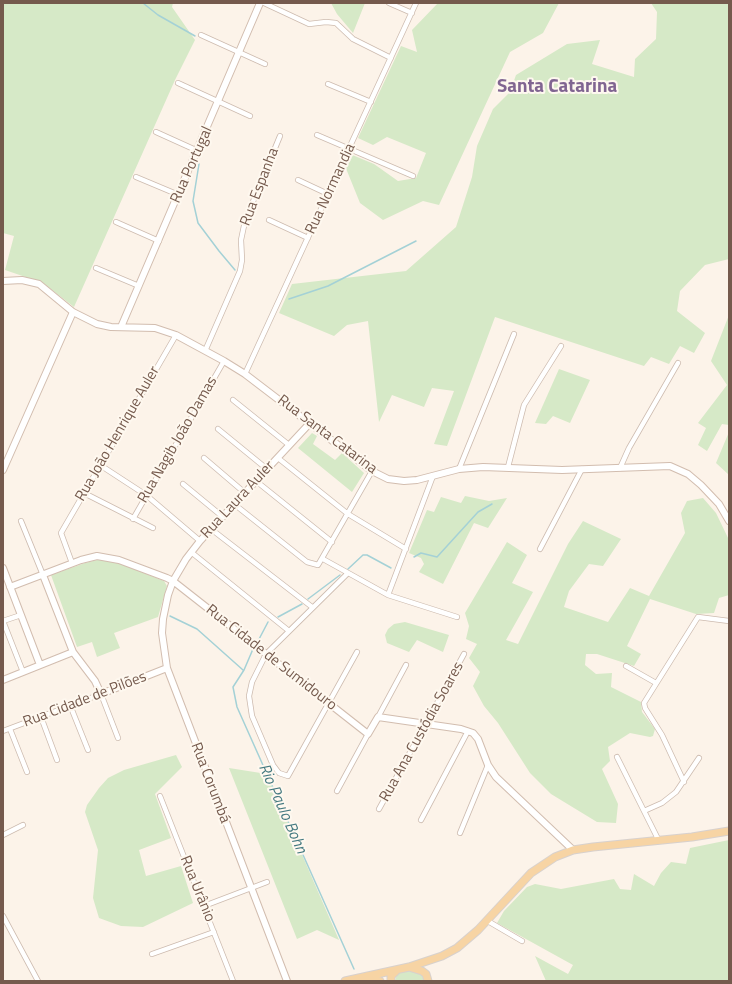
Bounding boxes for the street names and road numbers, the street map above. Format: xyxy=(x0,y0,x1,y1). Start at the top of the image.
street label: Rua Portugal xyxy=(167,124,217,206)
street label: Rua Normandia xyxy=(302,141,360,237)
street label: Rua Espanha xyxy=(237,145,283,229)
street label: Rua João Henrique Auler xyxy=(72,363,164,505)
street label: Rua Nagib João Damas xyxy=(134,374,222,506)
street label: Rua Santa Catarina xyxy=(274,392,380,478)
street label: Rua Laura Auler xyxy=(197,457,279,543)
street label: Rua Cidade de Sumidouro xyxy=(202,601,340,715)
street label: Rua Ana Custódia Soares xyxy=(376,659,468,805)
street label: Rua Cidade de Pilões xyxy=(21,668,149,732)
street label: Rua Corumbá xyxy=(186,740,234,826)
street label: Rua Urânio xyxy=(176,853,218,925)

